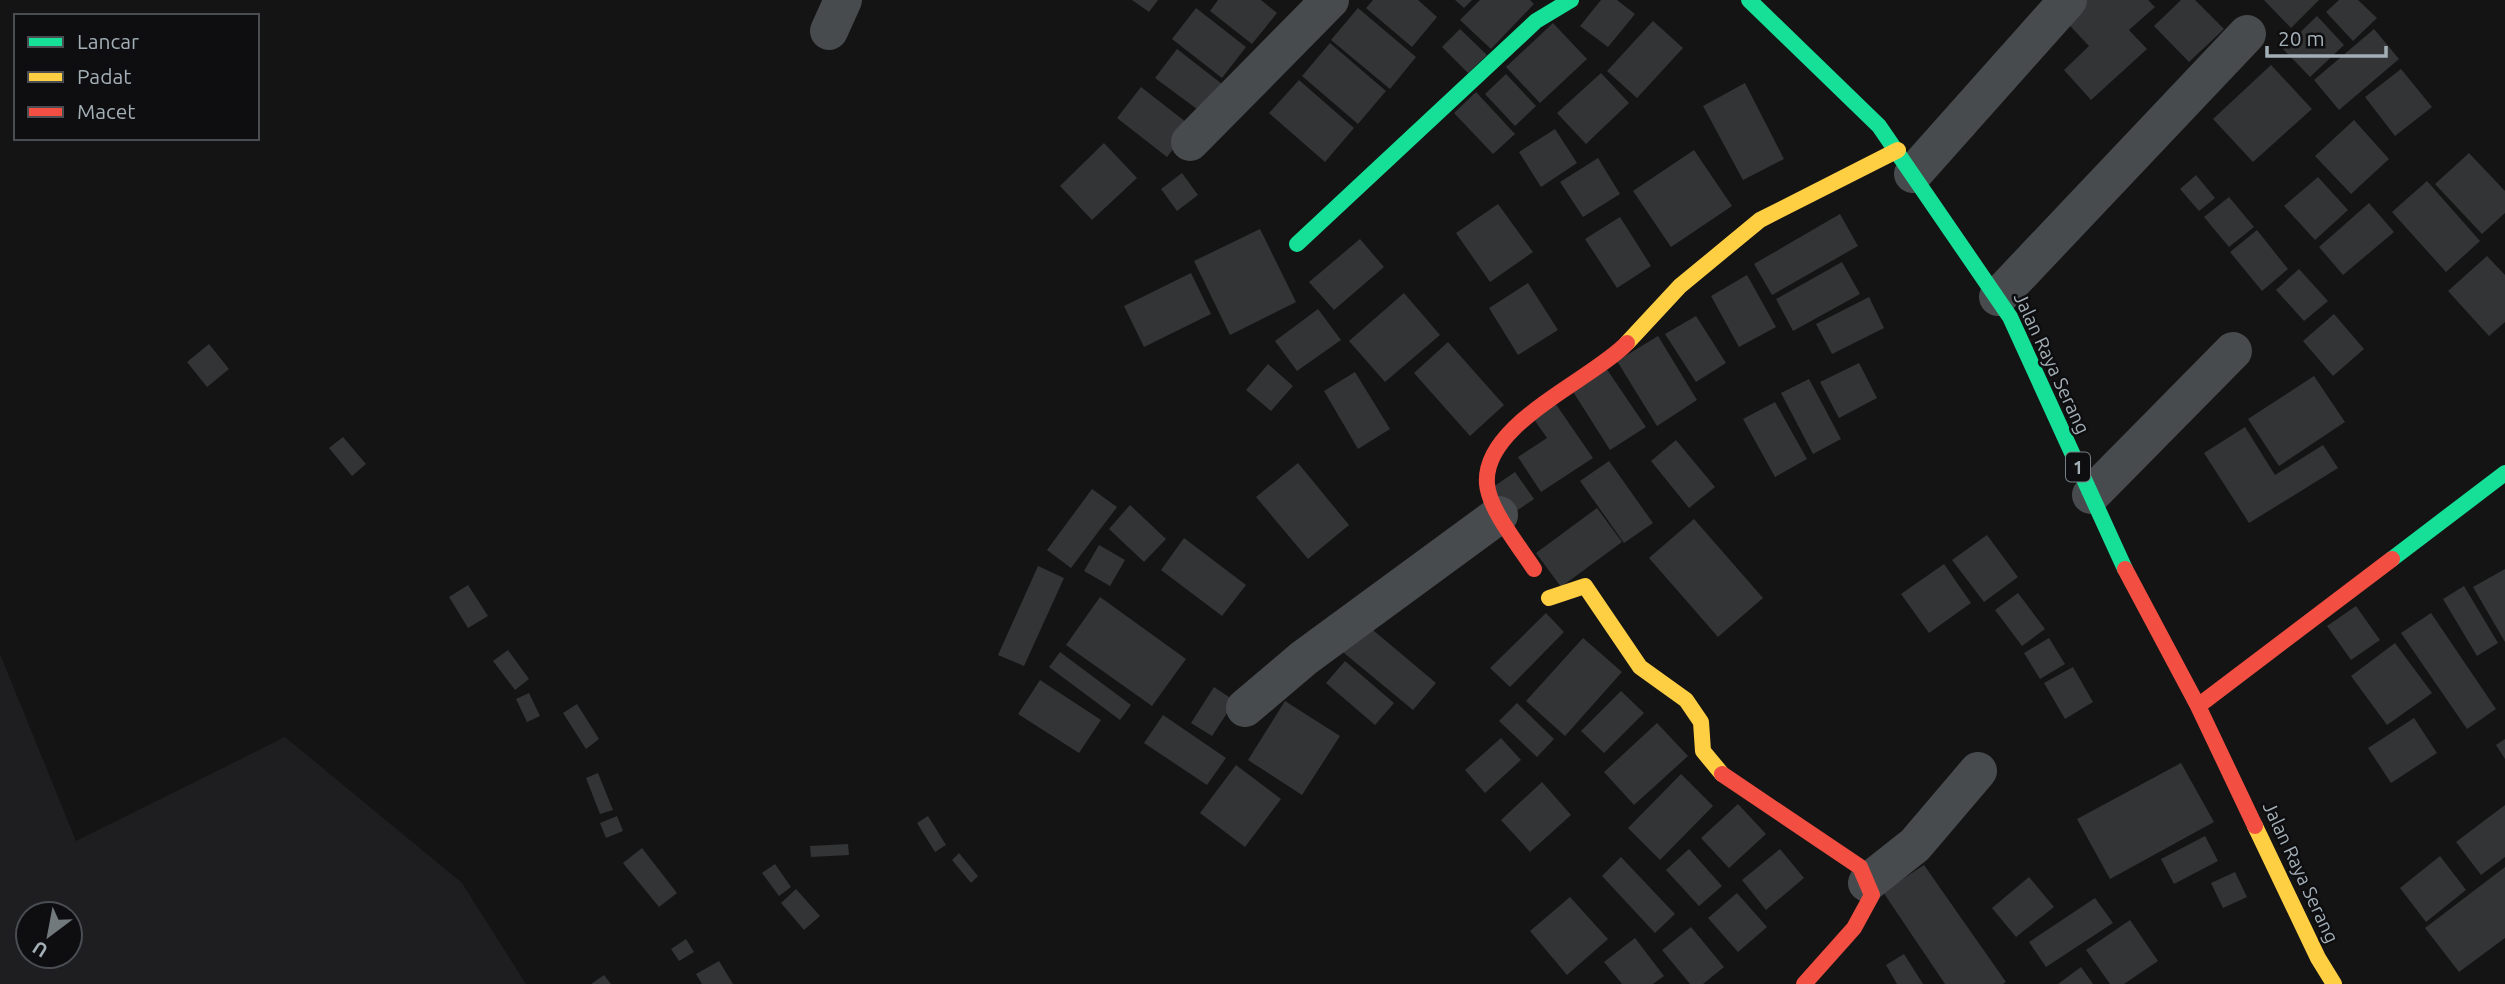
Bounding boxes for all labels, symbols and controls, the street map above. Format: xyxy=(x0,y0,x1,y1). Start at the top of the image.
legend xyxy=(14,14,259,140)
scale bar xyxy=(2267,14,2386,58)
text: 20 m xyxy=(2278,26,2325,50)
text: Lancar xyxy=(77,29,139,53)
text: Padat xyxy=(77,64,132,88)
text: Macet xyxy=(77,99,136,123)
street label: Jalan Raya Serang xyxy=(2010,289,2094,437)
road number: 1 xyxy=(2066,452,2090,481)
street label: Jalan Raya Serang xyxy=(2259,798,2343,946)
north arrow xyxy=(14,900,84,970)
text: U xyxy=(29,937,51,962)

